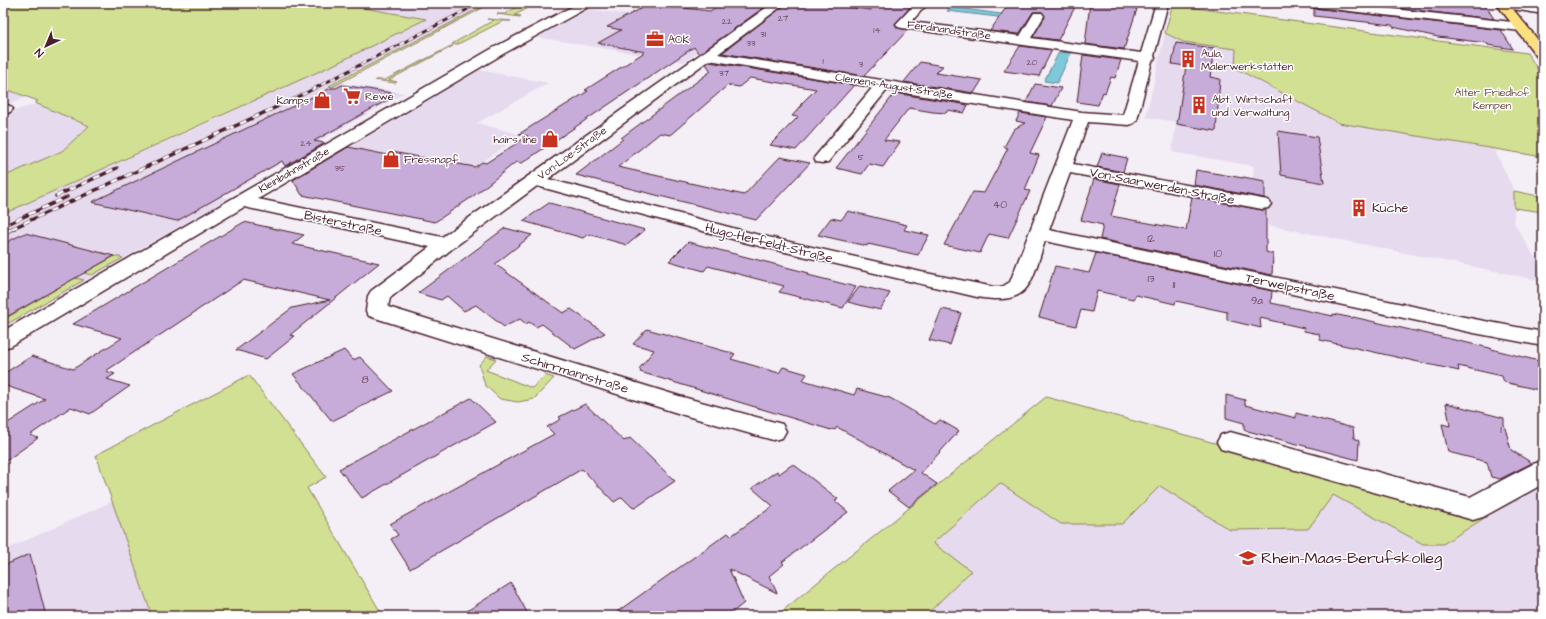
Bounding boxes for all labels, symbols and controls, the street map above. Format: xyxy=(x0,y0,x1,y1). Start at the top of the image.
house number: 27 xyxy=(778,12,789,25)
house number: 22 xyxy=(722,15,733,28)
street label: Ferdinandstraße xyxy=(906,17,992,43)
house number: 14 xyxy=(873,24,881,37)
north arrow xyxy=(26,26,66,66)
house number: 31 xyxy=(760,28,766,41)
office icon: AOK xyxy=(645,29,665,49)
place label: AOK xyxy=(668,32,689,47)
house number: 33 xyxy=(746,37,756,50)
text: N xyxy=(32,45,47,61)
place label: Aula, Malerwerkstätten xyxy=(1201,46,1294,74)
building icon: Aula, Malerwerkstätten xyxy=(1178,49,1198,69)
house number: 1 xyxy=(822,55,824,68)
house number: 20 xyxy=(1027,56,1038,69)
house number: 3 xyxy=(859,58,864,71)
house number: 37 xyxy=(719,67,730,80)
street label: Clemens-August-Straße xyxy=(834,69,954,104)
park label: Alter Friedhof Kempen xyxy=(1455,85,1530,113)
supermarket icon: Rewe xyxy=(342,86,362,106)
place label: Rewe xyxy=(365,89,394,104)
shop icon: Kamps xyxy=(312,90,332,110)
place label: Abt. Wirtschaft und Verwaltung xyxy=(1212,92,1293,121)
place label: Kamps xyxy=(277,93,309,108)
building icon: Abt. Wirtschaft und Verwaltung xyxy=(1189,95,1209,115)
street label: Von-Loe-Straße xyxy=(534,123,610,183)
shop icon: hairs line xyxy=(540,129,560,149)
place label: hairs line xyxy=(493,132,537,147)
house number: 24 xyxy=(300,137,312,150)
street label: Kleinbahnstraße xyxy=(256,144,332,196)
shop icon: Fressnapf xyxy=(381,149,401,169)
house number: 5 xyxy=(858,151,865,164)
place label: Fressnapf xyxy=(404,152,459,167)
house number: 35 xyxy=(335,162,346,175)
street label: Von-Saarwerden-Straße xyxy=(1088,163,1236,209)
house number: 40 xyxy=(993,197,1007,212)
building icon: Küche xyxy=(1349,198,1369,218)
place label: Küche xyxy=(1372,199,1408,217)
street label: Bisterstraße xyxy=(302,206,384,240)
street label: Hugo-Herfeldt-Straße xyxy=(703,218,835,269)
house number: 12 xyxy=(1147,231,1156,246)
house number: 10 xyxy=(1214,246,1222,261)
street label: Terwelpstraße xyxy=(1244,269,1336,305)
house number: 13 xyxy=(1147,271,1155,286)
house number: 11 xyxy=(1173,277,1176,292)
house number: 9a xyxy=(1251,293,1263,308)
street label: Schirrmannstraße xyxy=(519,348,631,398)
house number: 8 xyxy=(361,372,369,387)
house number: 1 xyxy=(1500,422,1502,437)
place label: Rhein-Maas-Berufskolleg xyxy=(1261,547,1442,570)
school or university icon: Rhein-Maas-Berufskolleg xyxy=(1238,548,1258,568)

